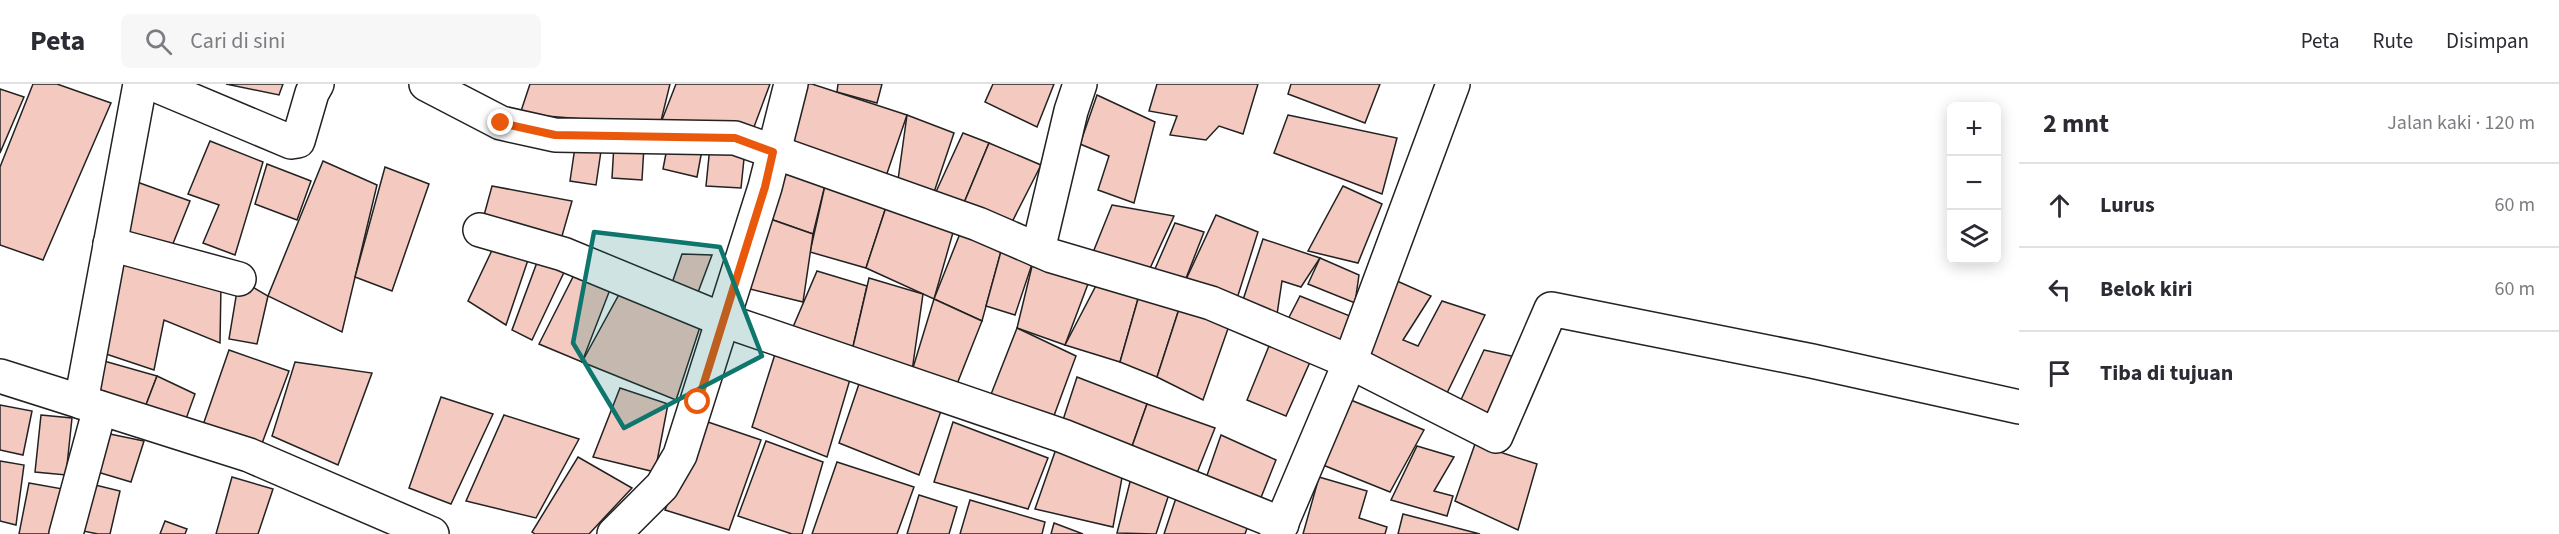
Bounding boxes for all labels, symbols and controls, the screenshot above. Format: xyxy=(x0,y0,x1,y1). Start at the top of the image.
search box xyxy=(121,14,541,68)
text: Peta xyxy=(30,21,85,61)
icon: search xyxy=(142,25,175,58)
text: Cari di sini xyxy=(190,25,285,57)
text: Peta xyxy=(2301,26,2339,56)
text: Rute xyxy=(2372,26,2413,56)
text: Disimpan xyxy=(2446,26,2529,56)
map controls xyxy=(1947,102,2001,264)
button: + xyxy=(1947,102,2001,156)
text: 2 mnt xyxy=(2043,105,2109,142)
route end xyxy=(487,109,513,135)
text: Jalan kaki · 120 m xyxy=(2387,109,2535,137)
button: − xyxy=(1947,156,2001,210)
icon: ahead xyxy=(2043,189,2076,222)
text: Lurus xyxy=(2100,189,2155,221)
text: 60 m xyxy=(2495,191,2535,219)
button: layers xyxy=(1947,210,2001,264)
icon: left xyxy=(2043,273,2076,306)
text: Belok kiri xyxy=(2100,273,2193,305)
text: 60 m xyxy=(2495,275,2535,303)
icon: arrive xyxy=(2043,357,2076,390)
text: Tiba di tujuan xyxy=(2100,357,2233,389)
route start xyxy=(684,388,710,414)

